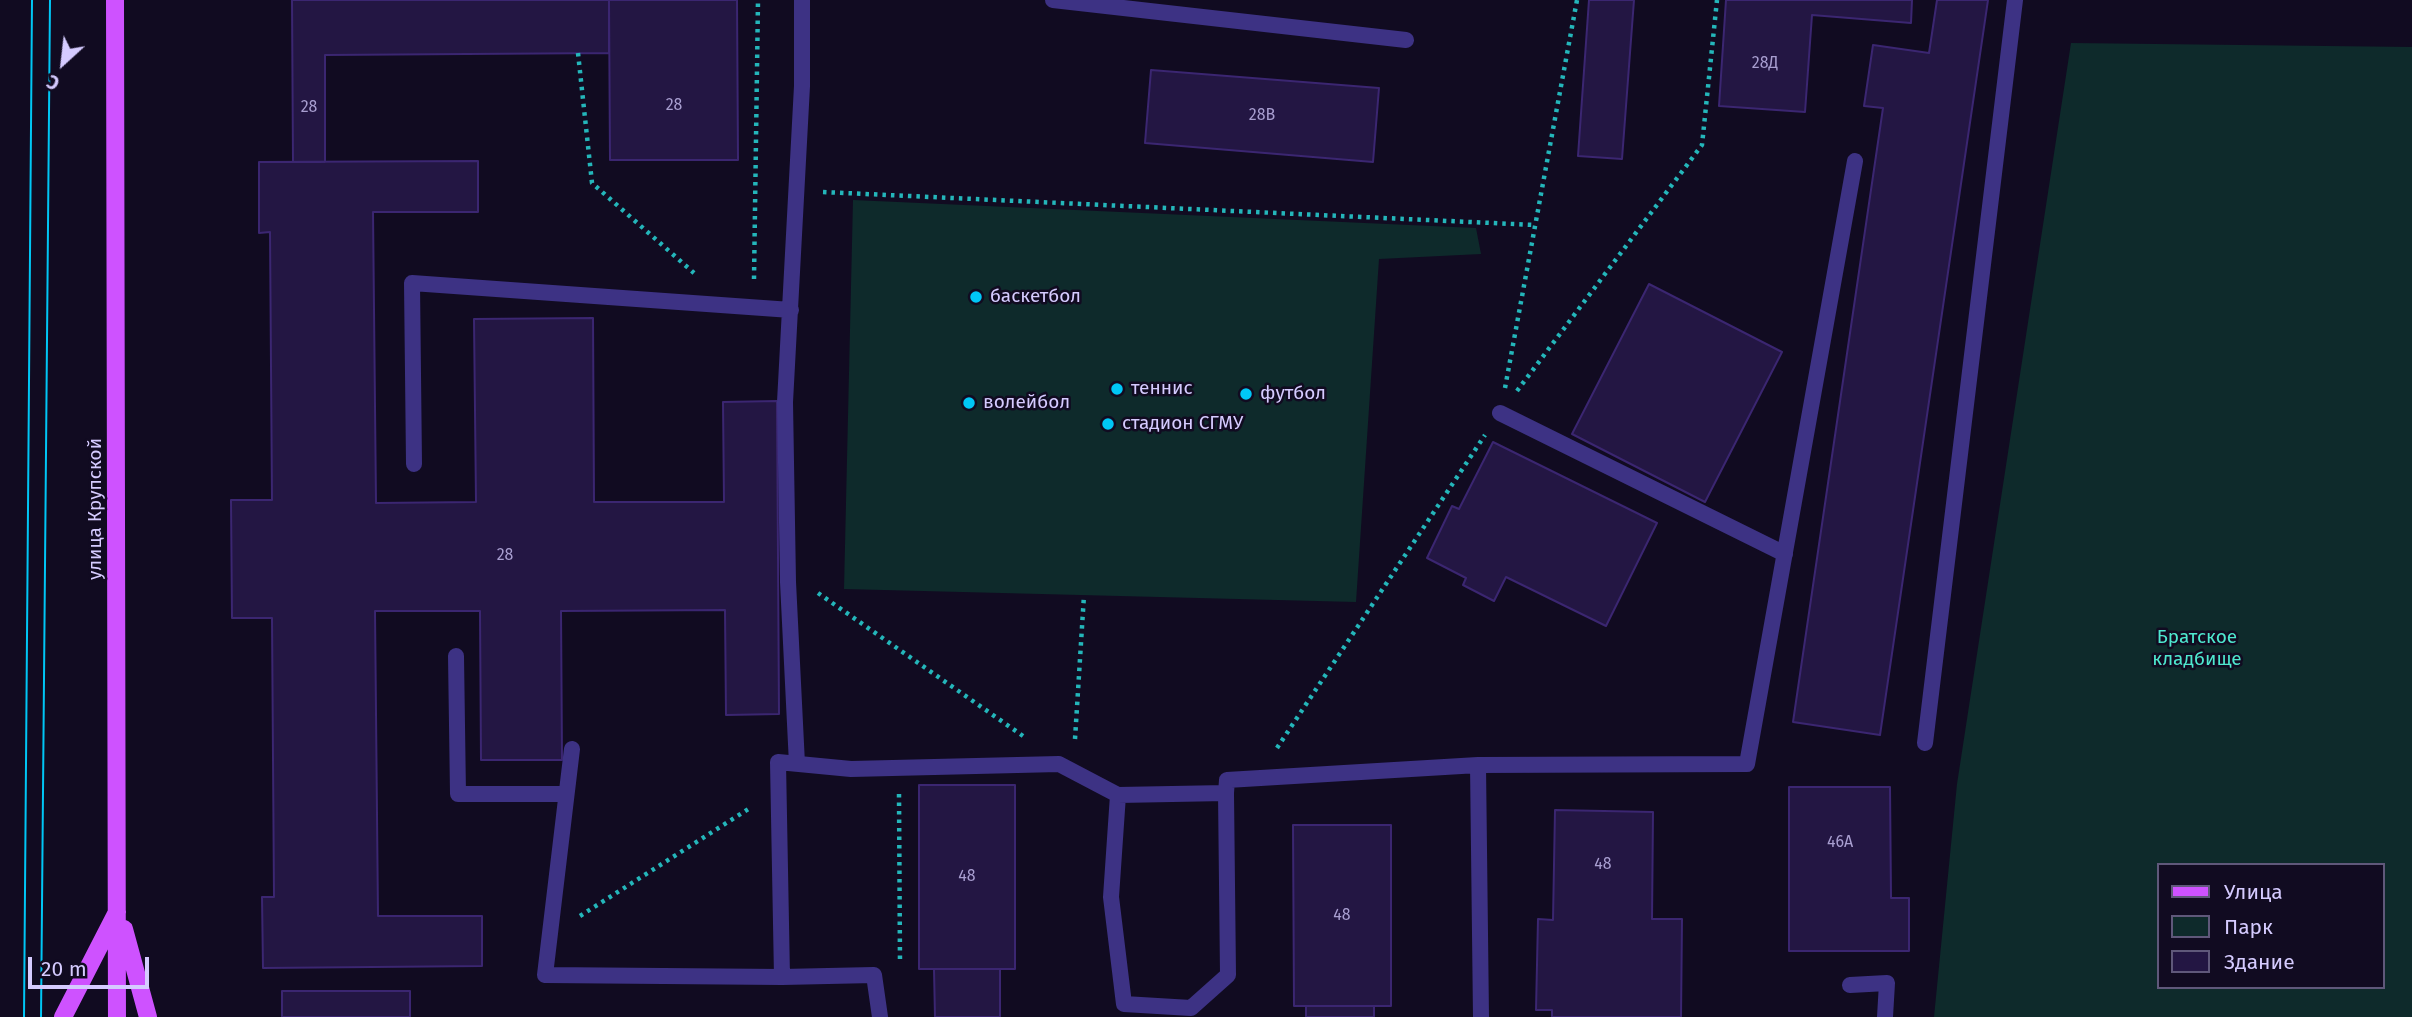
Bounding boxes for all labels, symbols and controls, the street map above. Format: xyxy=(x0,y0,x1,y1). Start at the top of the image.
north arrow xyxy=(28,28,98,98)
house number: 28Д xyxy=(1752,54,1778,74)
text: С xyxy=(43,69,63,95)
house number: 28 xyxy=(666,96,682,116)
house number: 28 xyxy=(301,98,317,118)
house number: 28В xyxy=(1249,106,1275,126)
place label: баскетбол xyxy=(990,286,1081,308)
marker: баскетбол xyxy=(968,289,984,305)
place label: теннис xyxy=(1131,378,1192,400)
marker: теннис xyxy=(1109,381,1125,397)
place label: футбол xyxy=(1260,383,1326,405)
marker: футбол xyxy=(1238,386,1254,402)
place label: волейбол xyxy=(983,392,1070,414)
marker: волейбол xyxy=(961,395,977,411)
place label: стадион СГМУ xyxy=(1122,413,1243,435)
marker: стадион СГМУ xyxy=(1100,416,1116,432)
street label: улица Крупской xyxy=(85,438,107,580)
house number: 28 xyxy=(497,546,513,566)
park label: Братское кладбище xyxy=(2152,627,2242,671)
house number: 46А xyxy=(1827,833,1853,853)
house number: 48 xyxy=(1594,855,1612,875)
legend xyxy=(2156,863,2384,989)
house number: 48 xyxy=(958,867,976,887)
text: Улица xyxy=(2224,879,2283,905)
house number: 48 xyxy=(1333,906,1351,926)
text: Парк xyxy=(2224,914,2273,940)
scale bar xyxy=(32,944,152,988)
text: Здание xyxy=(2224,949,2295,975)
text: 20 m xyxy=(41,956,87,982)

